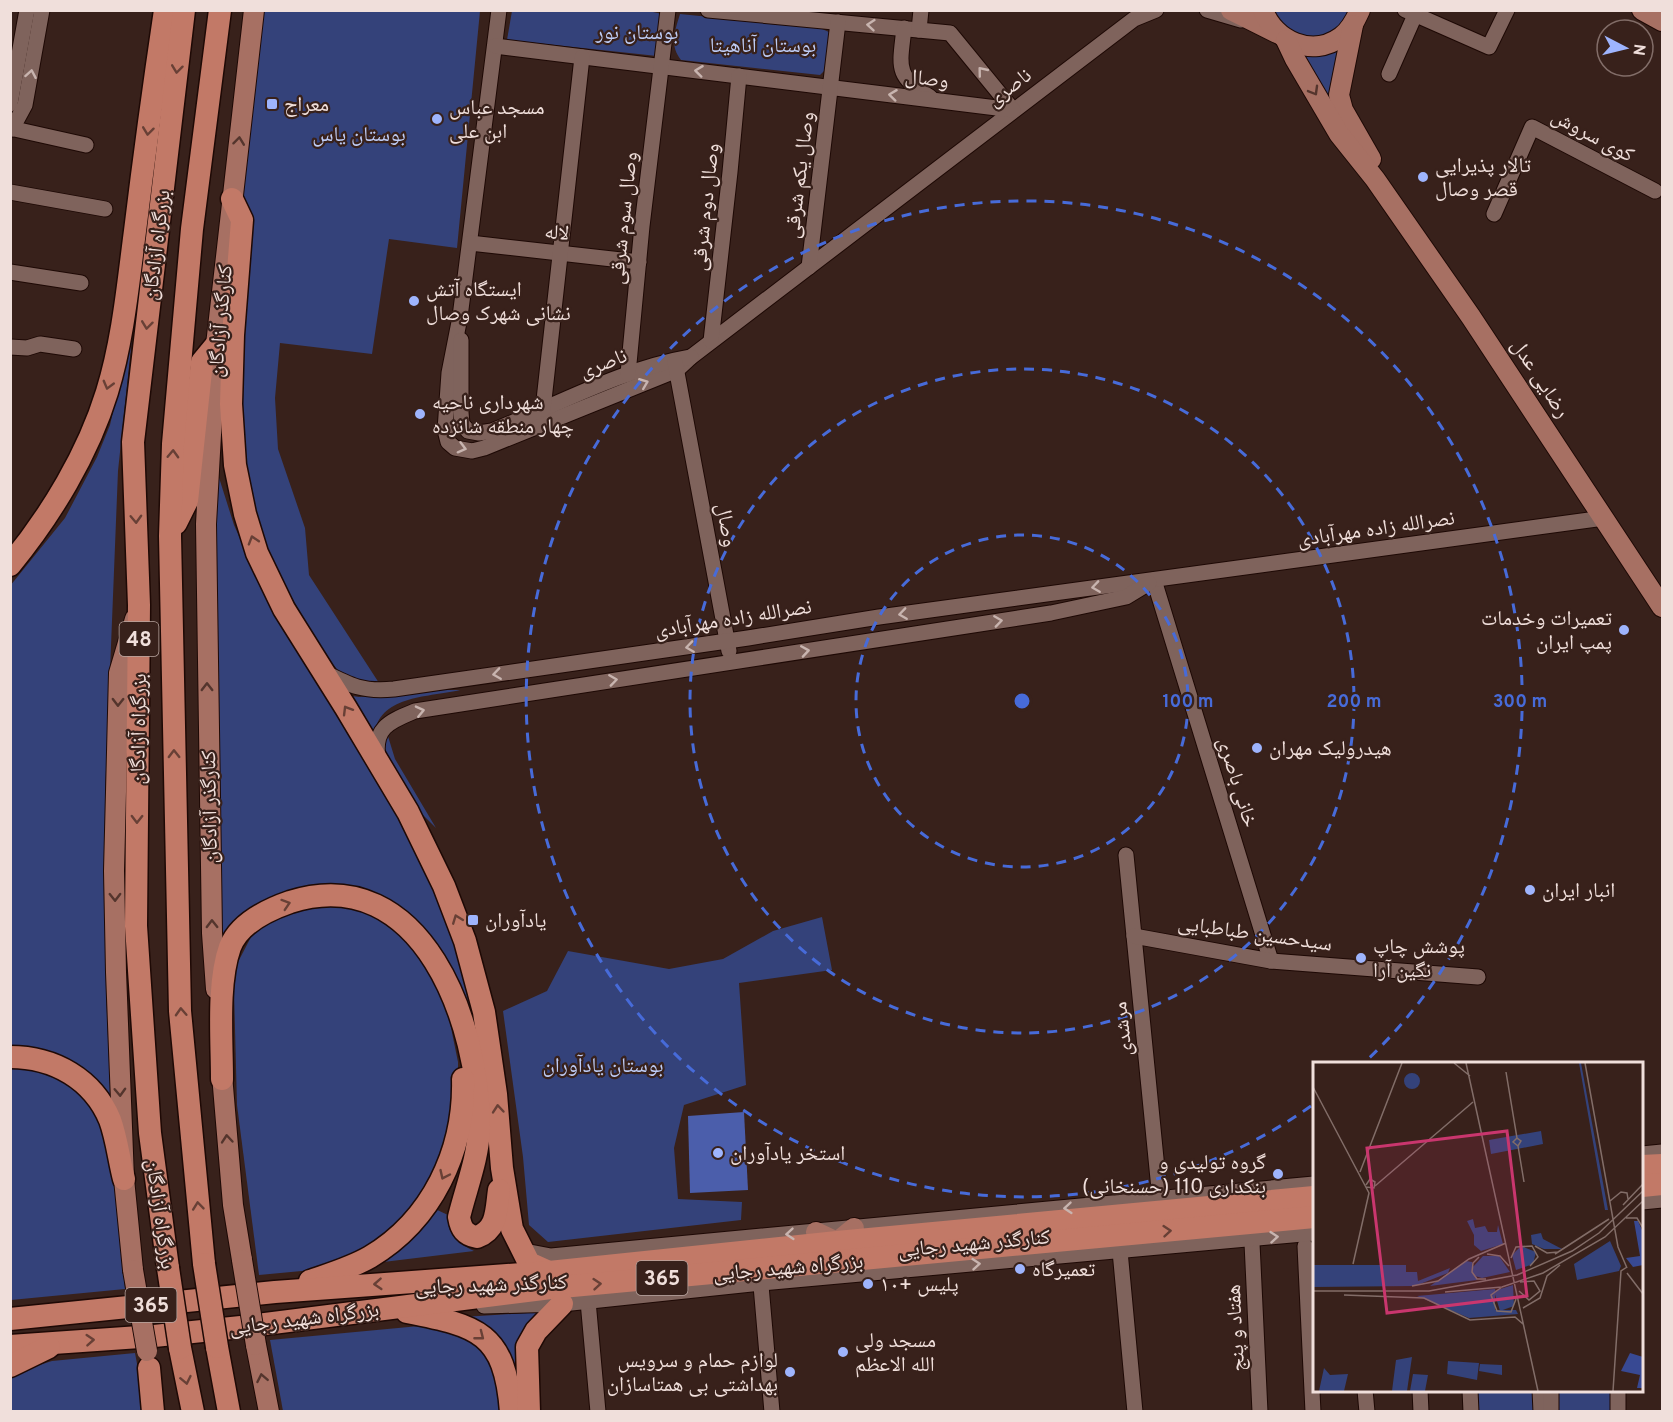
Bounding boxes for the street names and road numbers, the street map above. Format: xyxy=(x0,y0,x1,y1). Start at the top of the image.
street label: وصال xyxy=(903,63,950,96)
street label: ناصری xyxy=(982,63,1038,114)
street label: کوی سروش xyxy=(1546,103,1639,169)
street label: وصال یکم شرقی xyxy=(779,110,822,240)
street label: وصال دوم شرقی xyxy=(686,142,727,272)
street label: وصال سوم شرقی xyxy=(604,150,645,286)
street label: بزرگراه آزادگان xyxy=(137,188,178,302)
street label: لاله xyxy=(543,219,571,248)
street label: کنارگذر آزادگان xyxy=(203,263,240,379)
street label: رضایی عدل xyxy=(1504,334,1575,424)
street label: ناصری xyxy=(576,343,631,386)
street label: وصال xyxy=(708,501,743,549)
street label: نصرالله زاده مهرآبادی xyxy=(1296,505,1457,554)
street label: نصرالله زاده مهرآبادی xyxy=(653,594,814,645)
road number: 48 xyxy=(120,622,158,656)
street label: بزرگراه آزادگان xyxy=(125,673,154,785)
street label: خانی باصری xyxy=(1210,734,1263,831)
street label: کنارگذر آزادگان xyxy=(196,750,225,864)
street label: سیدحسین طباطبایی xyxy=(1176,910,1334,959)
street label: مرشدی xyxy=(1107,1000,1140,1058)
street label: بزرگراه آزادگان xyxy=(138,1157,181,1271)
street label: کنارگذر شهید رجایی xyxy=(897,1224,1052,1265)
street label: بزرگراه شهید رجایی xyxy=(712,1248,864,1289)
road number: 365 xyxy=(636,1261,688,1295)
street label: کنارگذر شهید رجایی xyxy=(414,1269,568,1302)
street label: هفتاد و پنج xyxy=(1221,1284,1252,1372)
road number: 365 xyxy=(126,1288,176,1322)
street label: بزرگراه شهید رجایی xyxy=(228,1297,381,1342)

